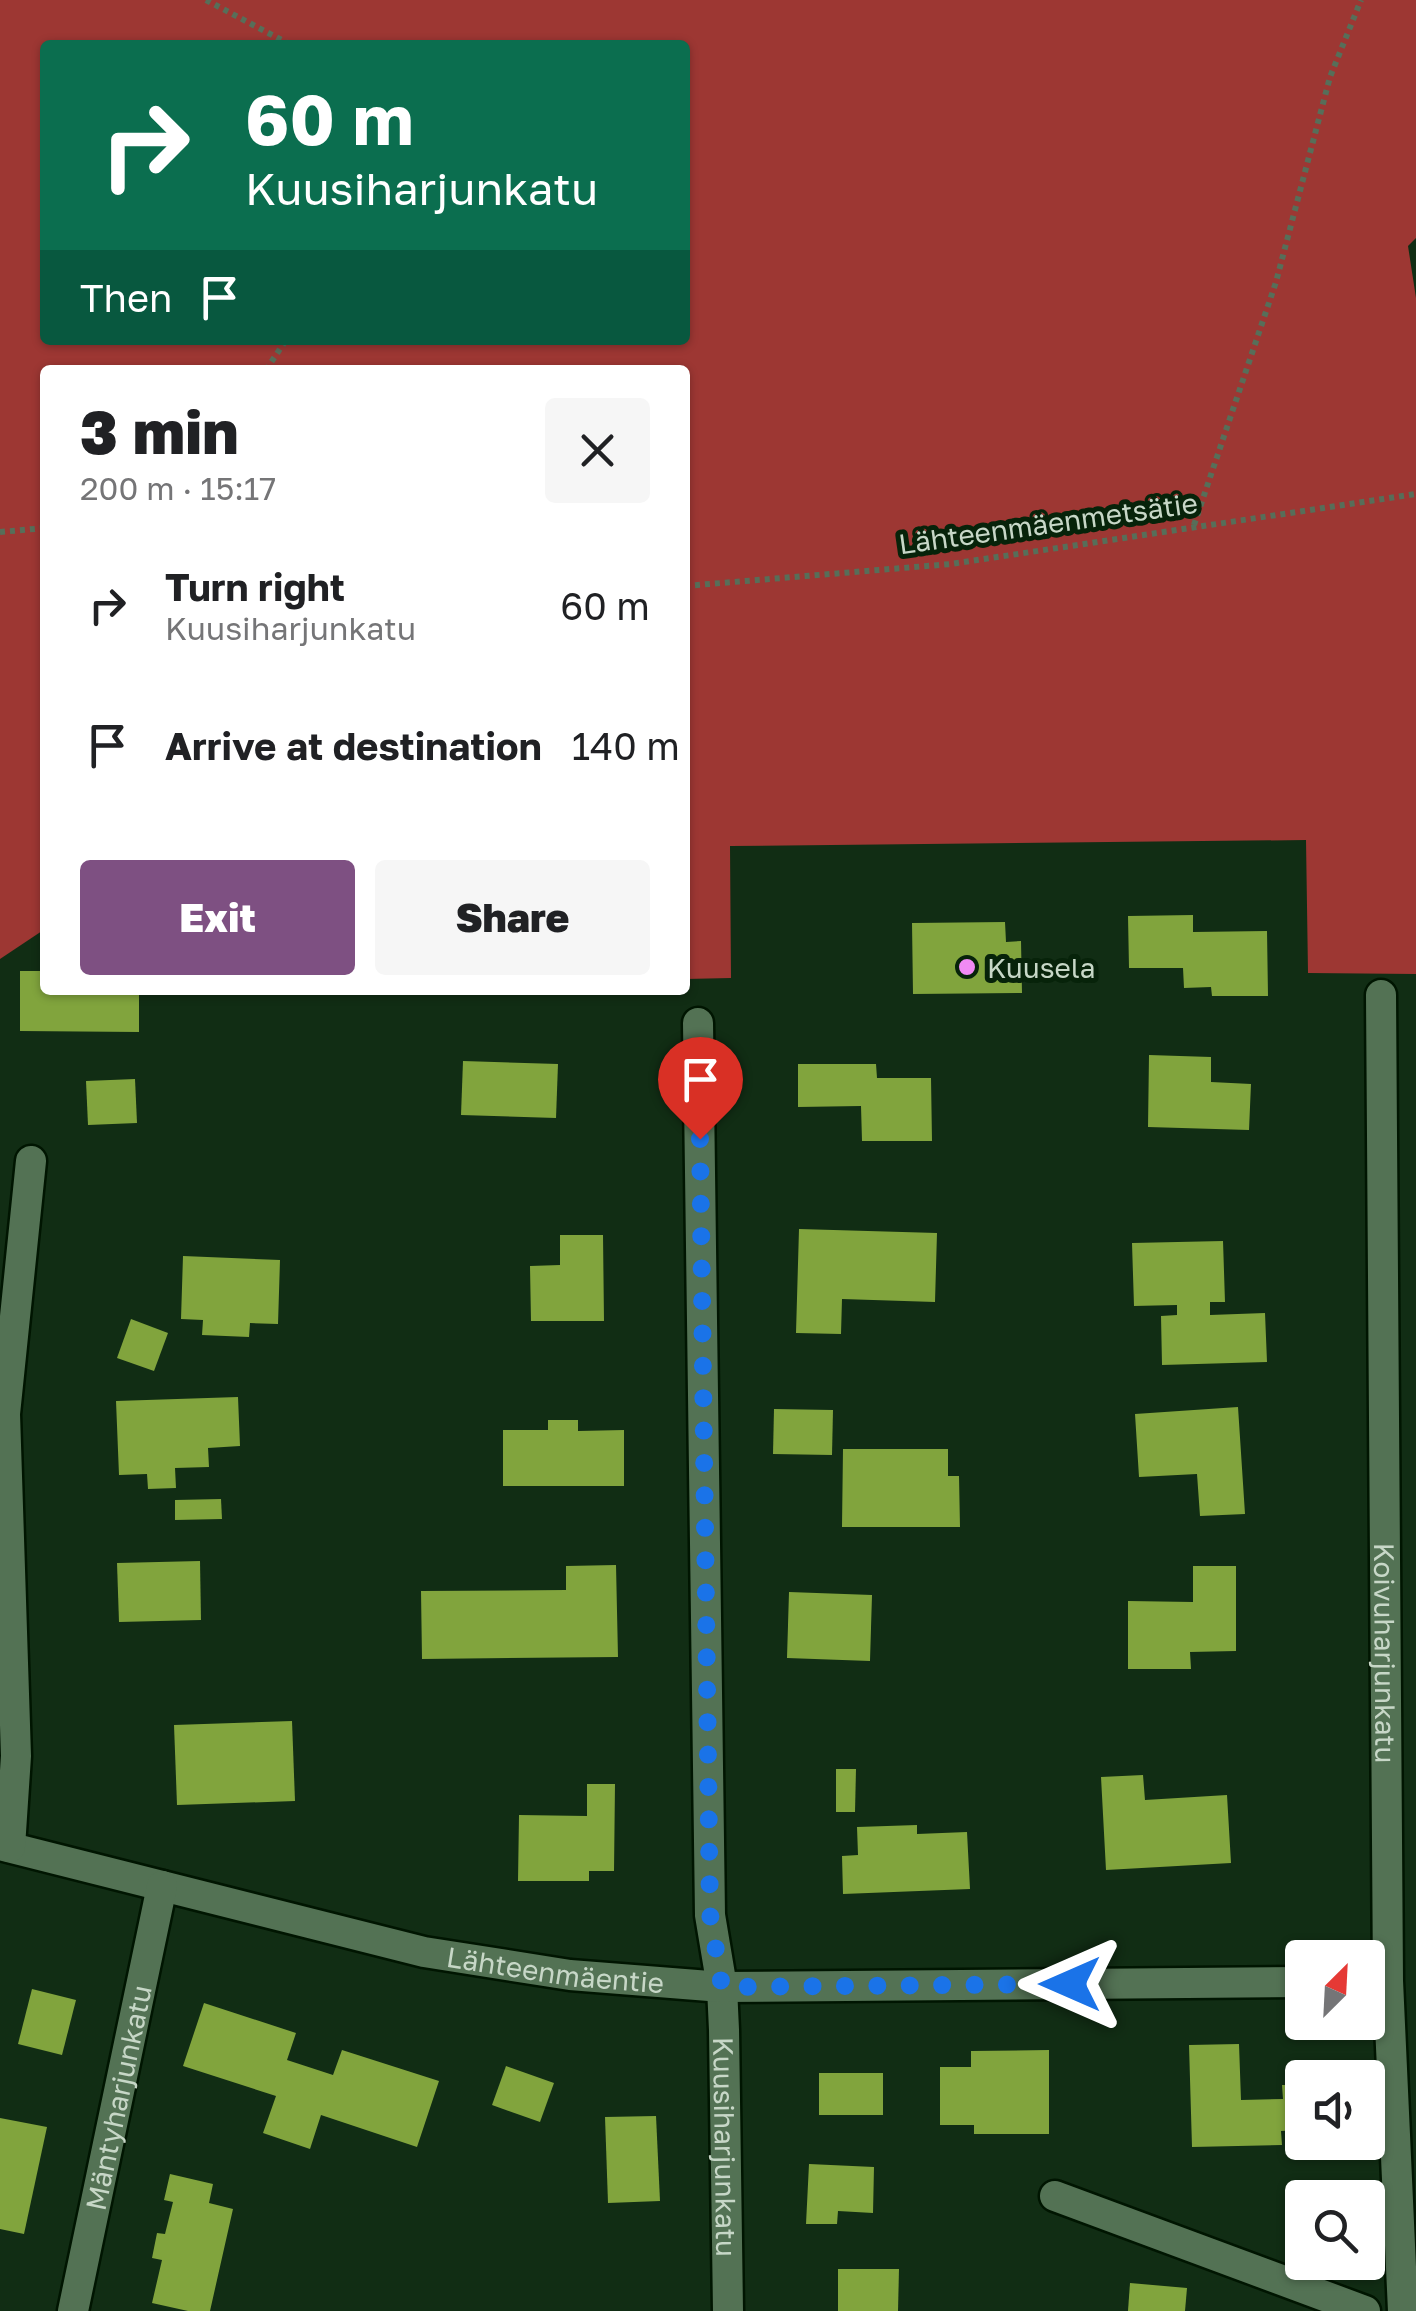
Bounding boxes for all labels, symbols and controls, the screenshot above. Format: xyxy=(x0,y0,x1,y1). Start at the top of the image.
text: 60 m xyxy=(245,76,414,160)
icon: right xyxy=(80,80,210,210)
text: Kuusiharjunkatu xyxy=(245,161,598,215)
icon: arrive xyxy=(192,270,247,325)
text: Then xyxy=(80,275,172,320)
text: 3 min xyxy=(80,395,239,467)
button: close xyxy=(545,398,650,503)
text: 200 m · 15:17 xyxy=(80,469,276,507)
street label: Lähteenmäenmetsätie xyxy=(896,486,1200,560)
text: Turn right xyxy=(165,564,345,609)
icon: right xyxy=(80,578,135,633)
text: 60 m xyxy=(560,583,650,628)
text: Kuusiharjunkatu xyxy=(165,609,416,647)
icon: arrive xyxy=(80,718,135,773)
text: Arrive at destination xyxy=(165,723,542,768)
text: 140 m xyxy=(572,723,680,768)
button: Exit xyxy=(80,860,355,975)
button: Share xyxy=(375,860,650,975)
place label: Kuusela xyxy=(987,951,1096,984)
marker: Kuusela xyxy=(956,956,978,978)
pin xyxy=(658,1037,743,1140)
icon: arrive xyxy=(673,1052,728,1107)
street label: Koivuharjunkatu xyxy=(1368,1543,1403,1763)
position arrow xyxy=(1018,1932,1122,2036)
street label: Lähteenmäentie xyxy=(444,1939,665,1999)
north arrow xyxy=(1285,1940,1385,2040)
map controls xyxy=(1285,1940,1385,2280)
street label: Mäntyharjunkatu xyxy=(78,1982,157,2213)
street label: Kuusiharjunkatu xyxy=(708,2037,744,2257)
button: sound xyxy=(1285,2060,1385,2160)
button: search xyxy=(1285,2180,1385,2280)

